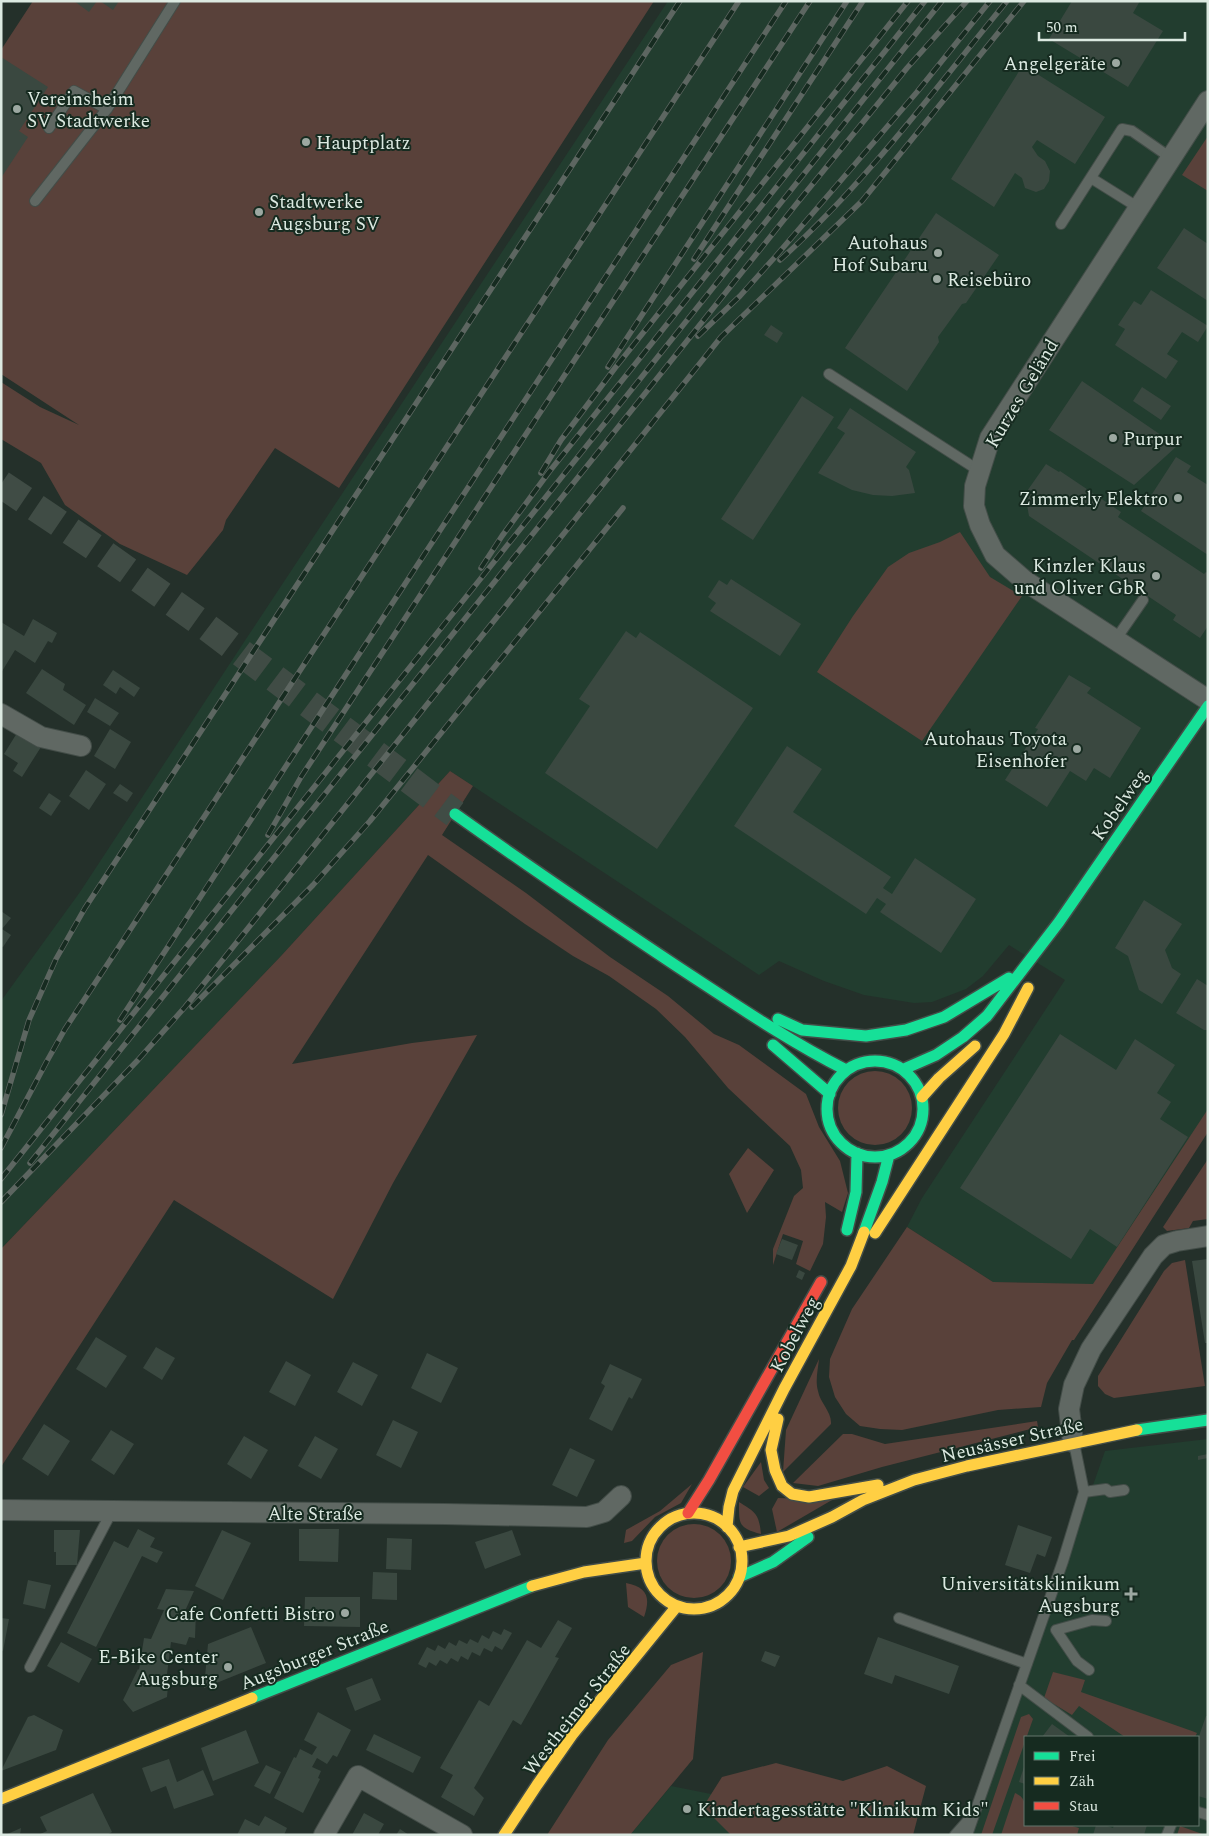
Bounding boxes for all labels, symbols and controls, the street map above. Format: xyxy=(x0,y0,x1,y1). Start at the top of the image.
scale bar xyxy=(1039,10,1185,42)
text: 50 m xyxy=(1046,16,1078,39)
place label: Angelgeräte xyxy=(1003,50,1106,79)
marker: Angelgeräte xyxy=(1110,57,1122,69)
place label: Vereinsheim SV Stadtwerke xyxy=(27,85,150,136)
marker: Vereinsheim SV Stadtwerke xyxy=(11,103,23,115)
place label: Hauptplatz xyxy=(316,129,411,158)
marker: Hauptplatz xyxy=(300,136,312,148)
place label: Stadtwerke Augsburg SV xyxy=(269,188,380,239)
marker: Stadtwerke Augsburg SV xyxy=(253,206,265,218)
place label: Autohaus Hof Subaru xyxy=(832,229,928,280)
marker: Autohaus Hof Subaru xyxy=(932,247,944,259)
place label: Reisebüro xyxy=(947,266,1031,295)
marker: Reisebüro xyxy=(931,273,943,285)
street label: Kurzes Geländ xyxy=(978,334,1066,454)
place label: Purpur xyxy=(1123,425,1183,454)
marker: Purpur xyxy=(1107,432,1119,444)
place label: Zimmerly Elektro xyxy=(1019,485,1168,514)
marker: Zimmerly Elektro xyxy=(1172,492,1184,504)
place label: Kinzler Klaus und Oliver GbR xyxy=(1014,552,1146,603)
marker: Kinzler Klaus und Oliver GbR xyxy=(1150,570,1162,582)
place label: Autohaus Toyota Eisenhofer xyxy=(924,725,1068,776)
marker: Autohaus Toyota Eisenhofer xyxy=(1071,743,1083,755)
street label: Kobelweg xyxy=(1085,763,1156,847)
street label: Kobelweg xyxy=(763,1291,828,1378)
street label: Neusässer Straße xyxy=(938,1410,1086,1471)
street label: Alte Straße xyxy=(267,1500,363,1529)
place label: Universitätsklinikum Augsburg xyxy=(941,1570,1120,1621)
marker: Universitätsklinikum Augsburg xyxy=(1124,1587,1138,1601)
place label: Cafe Confetti Bistro xyxy=(166,1600,335,1629)
marker: Cafe Confetti Bistro xyxy=(339,1607,351,1619)
street label: Augsburger Straße xyxy=(236,1612,393,1698)
street label: Westheimer Straße xyxy=(516,1638,638,1782)
place label: E-Bike Center Augsburg xyxy=(98,1643,218,1694)
marker: E-Bike Center Augsburg xyxy=(222,1661,234,1673)
legend xyxy=(1024,1736,1199,1826)
text: Frei xyxy=(1069,1745,1096,1768)
text: Zäh xyxy=(1069,1770,1095,1793)
text: Stau xyxy=(1069,1795,1098,1818)
place label: Kindertagesstätte "Klinikum Kids" xyxy=(697,1796,989,1825)
marker: Kindertagesstätte "Klinikum Kids" xyxy=(681,1803,693,1815)

